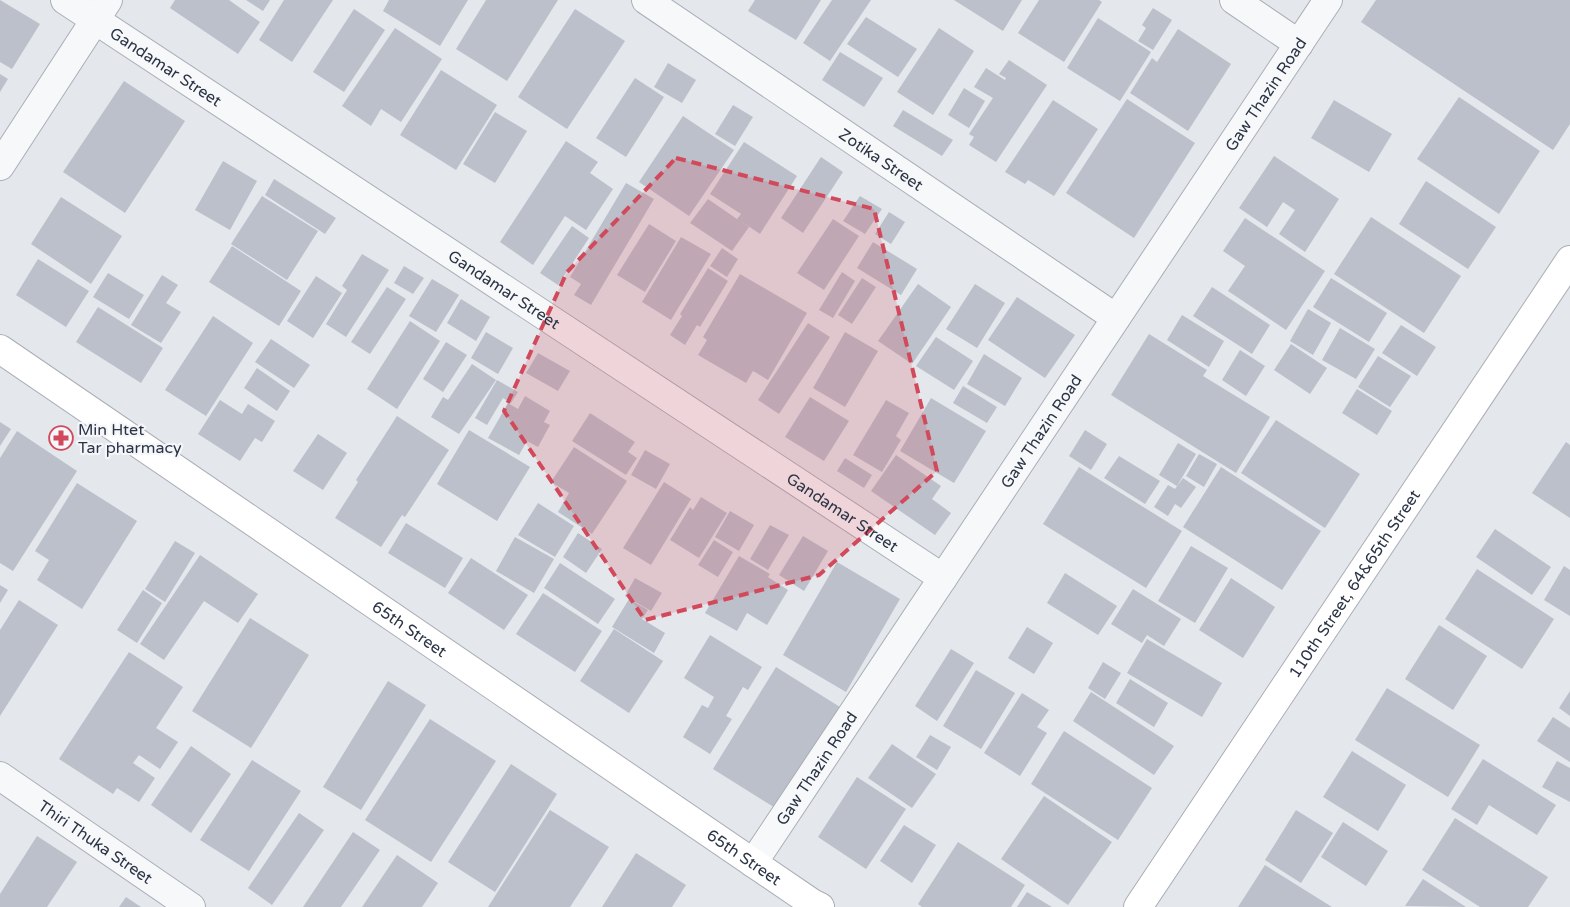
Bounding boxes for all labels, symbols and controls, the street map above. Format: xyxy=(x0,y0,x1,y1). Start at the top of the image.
street label: Gandamar Street xyxy=(106,23,225,111)
street label: Gaw Thazin Road xyxy=(1221,34,1311,155)
street label: Zotika Street xyxy=(835,124,927,196)
street label: Gandamar Street xyxy=(444,246,563,334)
street label: Gaw Thazin Road xyxy=(997,371,1087,492)
place label: Min Htet Tar pharmacy xyxy=(78,420,182,458)
pharmacy icon: Min Htet Tar pharmacy xyxy=(48,425,74,451)
street label: Gandamar Street xyxy=(782,469,902,557)
street label: 110th Street, 64&65th Street xyxy=(1285,486,1425,682)
street label: 65th Street xyxy=(368,597,450,662)
street label: Gaw Thazin Road xyxy=(772,708,862,829)
street label: Thiri Thuka Street xyxy=(34,796,156,889)
street label: 65th Street xyxy=(703,825,785,890)

